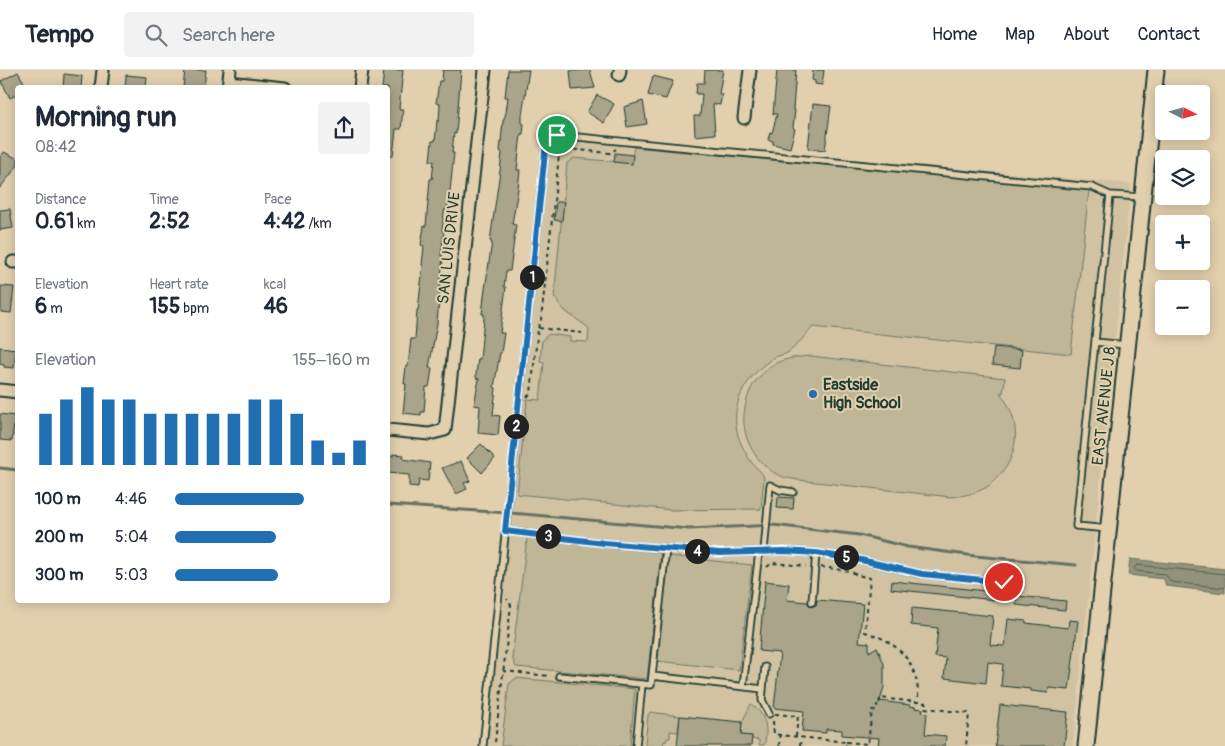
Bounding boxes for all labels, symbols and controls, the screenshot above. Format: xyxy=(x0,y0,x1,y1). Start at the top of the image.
search box xyxy=(124,12,474,57)
text: Tempo xyxy=(25,20,94,49)
icon: search xyxy=(142,21,170,49)
text: Search here xyxy=(182,23,275,47)
text: Home xyxy=(932,23,977,46)
text: Map xyxy=(1005,23,1035,46)
text: About xyxy=(1063,23,1109,46)
text: Contact xyxy=(1137,23,1200,46)
north arrow xyxy=(1155,85,1210,140)
map controls xyxy=(1155,85,1210,335)
text: Morning run xyxy=(35,100,177,135)
button: share xyxy=(318,102,370,154)
pin xyxy=(536,114,578,156)
icon: arrive xyxy=(543,121,571,149)
text: 08:42 xyxy=(35,137,77,157)
button: layers xyxy=(1155,150,1210,205)
text: Distance xyxy=(35,191,86,208)
text: Time xyxy=(149,191,179,208)
text: Pace xyxy=(264,191,291,208)
street label: SAN LUIS DRIVE xyxy=(433,191,465,305)
text: 0.61 xyxy=(35,208,74,235)
text: 2:52 xyxy=(149,208,190,235)
text: 4:42 xyxy=(264,208,305,235)
text: km xyxy=(74,215,96,232)
text: /km xyxy=(305,215,332,232)
button: + xyxy=(1155,215,1210,270)
pin: 1 xyxy=(520,264,544,290)
text: 1 xyxy=(530,269,535,286)
text: Elevation xyxy=(35,276,88,293)
text: Heart rate xyxy=(149,276,208,293)
text: kcal xyxy=(264,276,286,293)
button: − xyxy=(1155,280,1210,335)
text: 6 xyxy=(35,293,47,320)
text: 155 xyxy=(149,293,180,320)
text: 46 xyxy=(264,293,288,320)
text: m xyxy=(47,300,63,317)
text: bpm xyxy=(180,300,209,317)
street label: EAST AVENUE J 8 xyxy=(1088,346,1120,466)
text: Elevation xyxy=(35,350,96,370)
text: 155–160 m xyxy=(293,350,370,370)
place label: Eastside High School xyxy=(823,375,901,413)
marker: Eastside High School xyxy=(807,388,819,400)
pin: 2 xyxy=(504,414,528,438)
text: 2 xyxy=(513,418,520,435)
text: 100 m xyxy=(35,489,81,509)
text: 4:46 xyxy=(115,489,147,509)
pin: 3 xyxy=(536,524,560,548)
text: 200 m xyxy=(35,527,83,547)
text: 5:04 xyxy=(115,527,148,547)
text: 3 xyxy=(545,528,552,545)
pin: 4 xyxy=(684,538,710,564)
text: 4 xyxy=(693,543,702,560)
pin: 5 xyxy=(834,544,858,570)
text: 5 xyxy=(843,549,850,566)
pin xyxy=(983,561,1025,603)
text: 300 m xyxy=(35,565,83,585)
text: 5:03 xyxy=(115,565,148,585)
icon: check xyxy=(990,568,1018,596)

